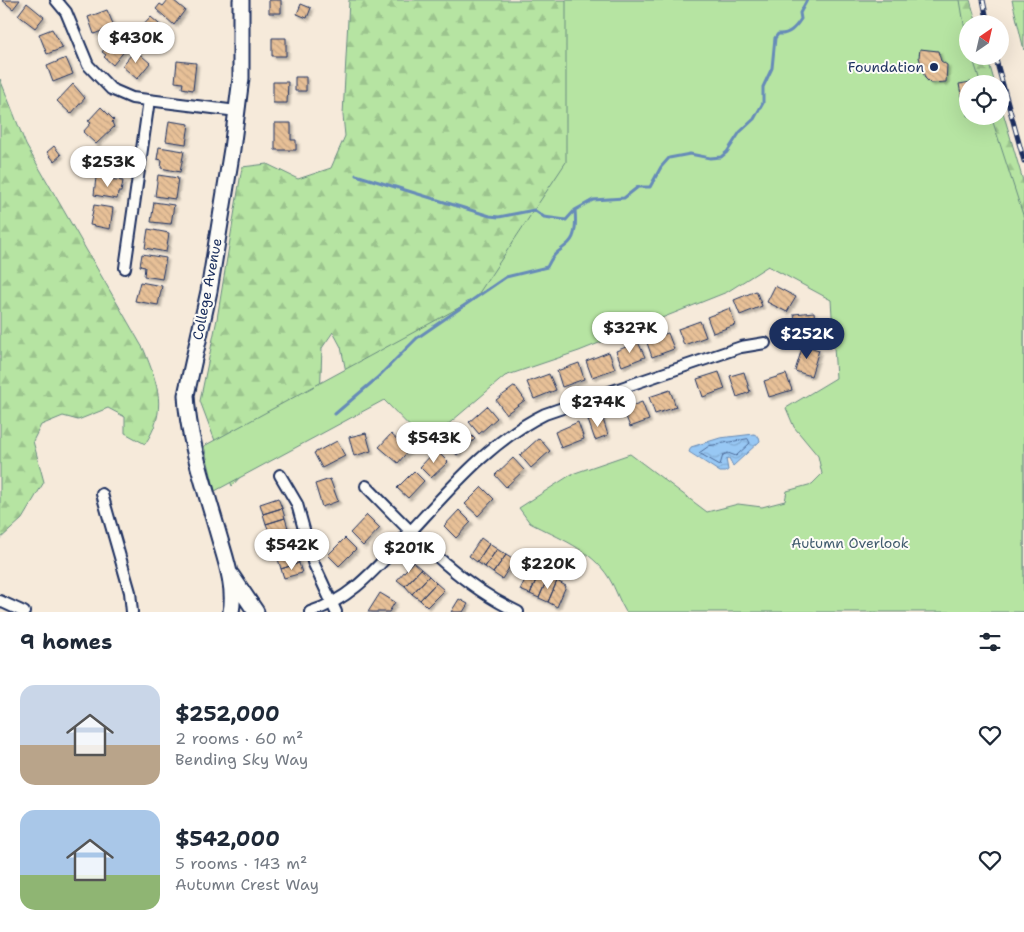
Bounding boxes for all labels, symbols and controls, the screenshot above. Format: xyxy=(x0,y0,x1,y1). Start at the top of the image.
north arrow xyxy=(959,15,1009,65)
map controls xyxy=(959,15,1009,125)
pin: $430K xyxy=(101,22,171,64)
text: $430K xyxy=(109,27,163,48)
place label: Foundation xyxy=(848,58,924,76)
marker: Foundation xyxy=(928,61,940,73)
button: locate xyxy=(959,75,1009,125)
pin: $253K xyxy=(73,146,143,188)
text: $253K xyxy=(81,151,135,172)
street label: College Avenue xyxy=(188,237,226,341)
pin: $327K xyxy=(595,312,665,354)
text: $327K xyxy=(603,317,657,338)
pin: $252K xyxy=(772,318,842,360)
text: $252K xyxy=(780,323,834,344)
pin: $274K xyxy=(563,386,633,428)
text: $274K xyxy=(571,391,625,412)
pin: $543K xyxy=(399,422,469,464)
text: $543K xyxy=(407,427,461,448)
pin: $542K xyxy=(257,528,327,571)
pin: $201K xyxy=(374,532,444,574)
text: $542K xyxy=(265,534,319,555)
park label: Autumn Overlook xyxy=(791,534,909,552)
text: $201K xyxy=(384,537,434,558)
pin: $220K xyxy=(513,548,583,590)
text: $220K xyxy=(521,553,575,574)
text: 9 homes xyxy=(20,628,112,656)
icon: filters xyxy=(976,628,1004,656)
text: $252,000 xyxy=(175,700,280,728)
icon: home xyxy=(60,705,120,765)
icon: heart xyxy=(976,721,1004,749)
text: 2 rooms · 60 m² xyxy=(175,728,303,749)
text: Bending Sky Way xyxy=(175,749,308,770)
text: $542,000 xyxy=(175,825,280,853)
icon: home xyxy=(60,830,120,890)
icon: heart xyxy=(976,846,1004,874)
text: 5 rooms · 143 m² xyxy=(175,853,307,874)
text: Autumn Crest Way xyxy=(175,874,319,895)

